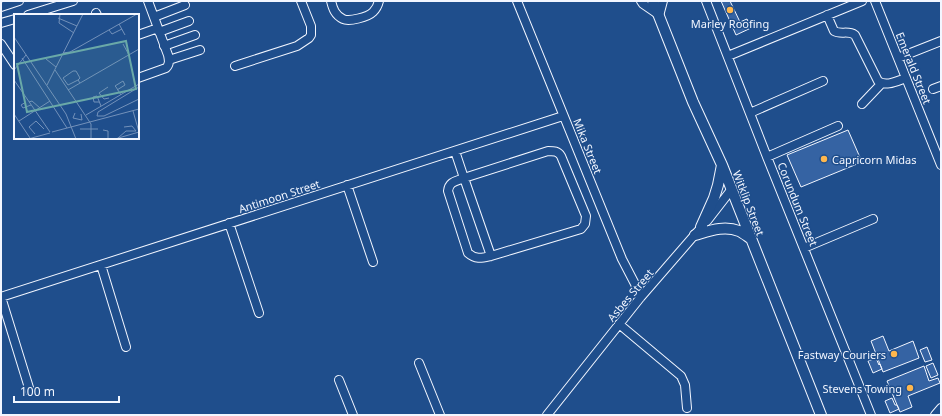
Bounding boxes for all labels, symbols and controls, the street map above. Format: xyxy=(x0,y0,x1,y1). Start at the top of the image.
marker: Marley Roofing xyxy=(725,5,735,15)
inset map xyxy=(14,14,139,139)
place label: Marley Roofing xyxy=(691,16,769,31)
street label: Emerald Street xyxy=(893,30,935,106)
street label: Mika Street xyxy=(570,116,606,176)
place label: Capricorn Midas xyxy=(832,152,916,167)
marker: Capricorn Midas xyxy=(819,154,829,164)
street label: Corundum Street xyxy=(774,160,822,248)
street label: Witklip Street xyxy=(730,168,768,238)
street label: Antimoon Street xyxy=(236,176,322,216)
street label: Asbes Street xyxy=(604,266,656,324)
place label: Fastway Couriers xyxy=(798,347,886,362)
marker: Fastway Couriers xyxy=(889,349,899,359)
scale bar xyxy=(14,378,119,404)
place label: Stevens Towing xyxy=(822,381,902,396)
text: 100 m xyxy=(20,383,55,400)
marker: Stevens Towing xyxy=(905,383,915,393)

